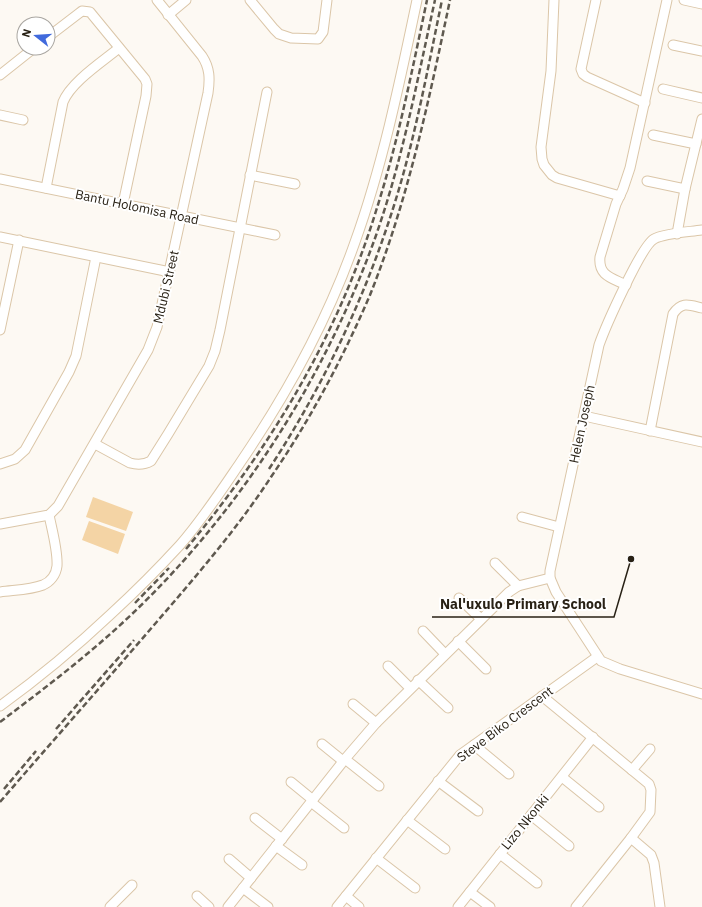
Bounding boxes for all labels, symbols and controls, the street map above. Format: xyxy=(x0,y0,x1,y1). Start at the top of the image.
north arrow xyxy=(16,16,56,56)
text: N xyxy=(19,27,34,39)
street label: Bantu Holomisa Road xyxy=(74,186,200,228)
street label: Mdubi Street xyxy=(149,249,183,325)
street label: Helen Joseph xyxy=(565,383,599,465)
callout: Nal'uxulo Primary School xyxy=(432,591,614,617)
text: Nal'uxulo Primary School xyxy=(440,595,606,613)
street label: Steve Biko Crescent xyxy=(454,682,556,766)
street label: Lizo Nkonki xyxy=(497,791,553,853)

